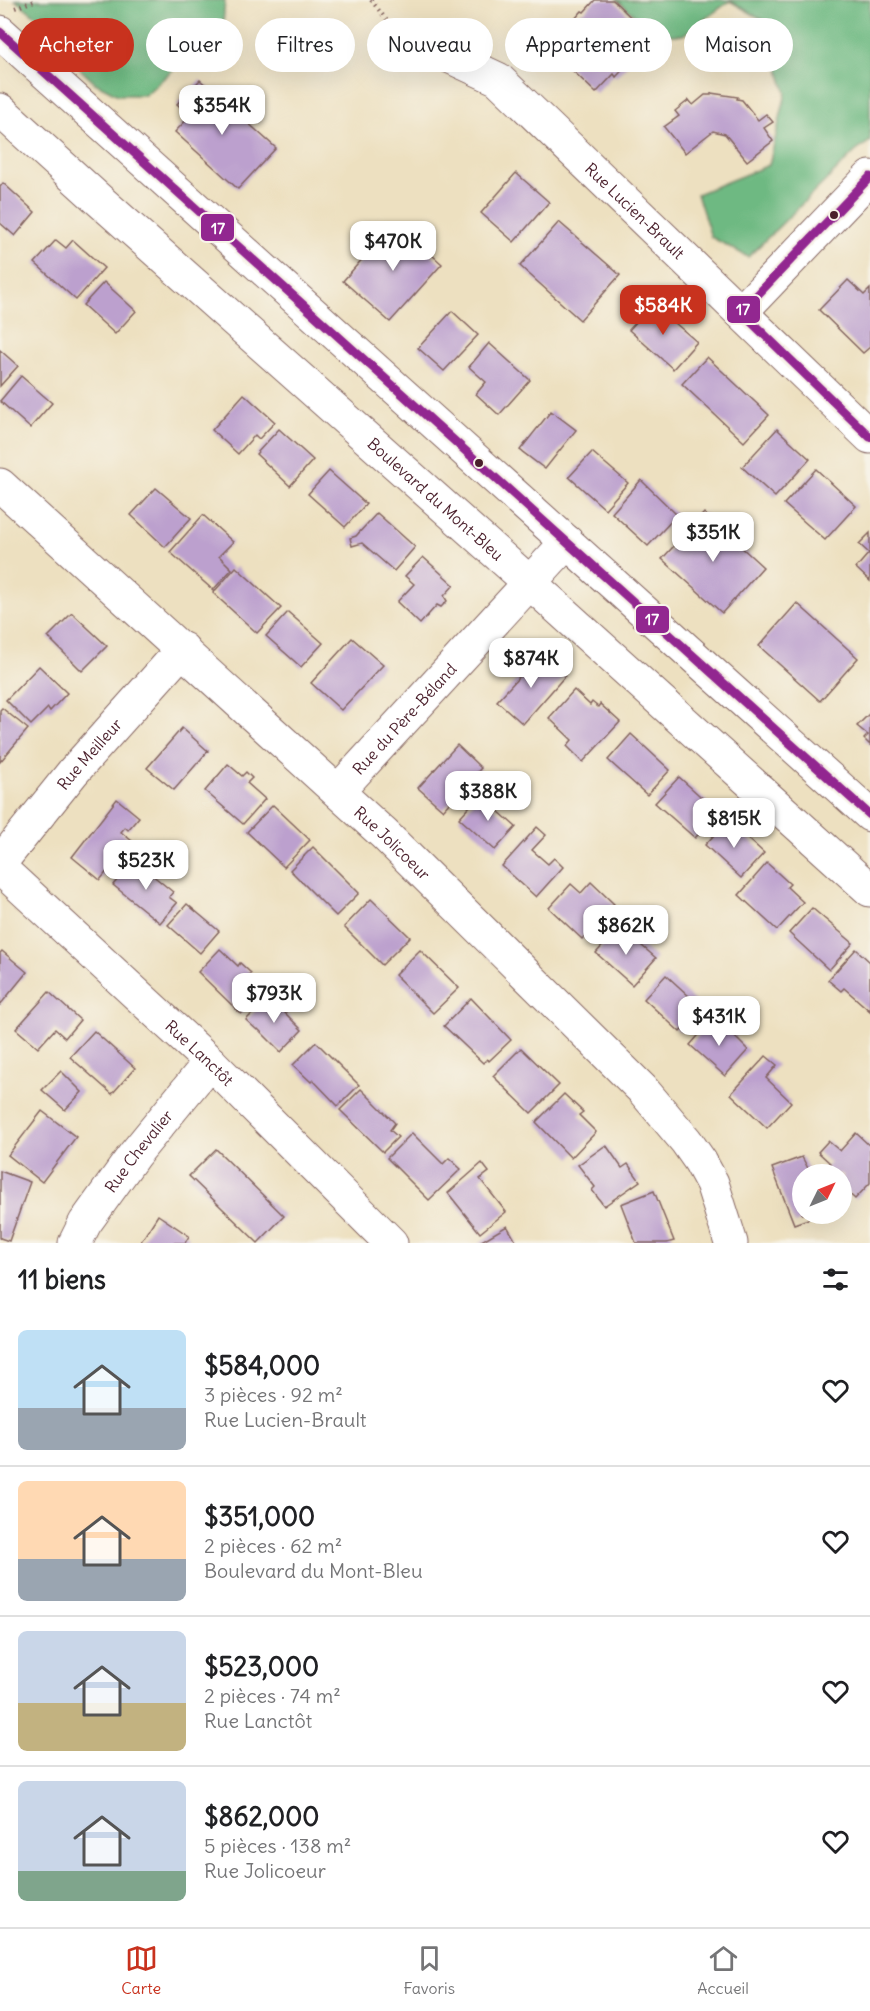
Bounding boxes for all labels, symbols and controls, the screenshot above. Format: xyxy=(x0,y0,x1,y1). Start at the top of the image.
chip: Acheter xyxy=(18,18,134,72)
chip: Louer xyxy=(146,18,243,72)
chip: Filtres xyxy=(255,18,355,72)
chip: Nouveau xyxy=(367,18,493,72)
chip: Appartement xyxy=(505,18,672,72)
chip: Maison xyxy=(684,18,793,72)
pin: $354K xyxy=(180,85,264,136)
text: $354K xyxy=(193,92,251,117)
street label: Rue Lucien-Brault xyxy=(581,158,689,264)
unlabelled marker xyxy=(828,209,840,221)
line badge: 17 xyxy=(200,213,235,242)
text: 17 xyxy=(211,218,225,238)
pin: $470K xyxy=(351,221,435,272)
text: $470K xyxy=(364,228,422,253)
pin: $584K xyxy=(621,285,705,336)
text: $584K xyxy=(634,292,692,317)
line badge: 17 xyxy=(726,295,761,324)
text: 17 xyxy=(736,299,750,319)
street label: Boulevard du Mont-Bleu xyxy=(364,433,508,565)
unlabelled marker xyxy=(473,457,485,469)
pin: $351K xyxy=(671,512,755,563)
text: $351K xyxy=(686,519,740,544)
line badge: 17 xyxy=(635,605,670,634)
text: 17 xyxy=(645,609,659,629)
pin: $874K xyxy=(489,638,573,689)
text: $874K xyxy=(503,645,559,670)
street label: Rue du Père-Béland xyxy=(348,659,460,779)
street label: Rue Meilleur xyxy=(53,714,127,794)
pin: $388K xyxy=(446,771,530,822)
text: $388K xyxy=(459,778,517,803)
pin: $815K xyxy=(692,798,776,849)
street label: Rue Jolicoeur xyxy=(350,802,435,884)
text: $815K xyxy=(707,805,761,830)
pin: $523K xyxy=(104,840,188,891)
text: $523K xyxy=(117,847,175,872)
pin: $862K xyxy=(584,905,668,956)
text: $862K xyxy=(597,912,655,937)
pin: $793K xyxy=(232,973,316,1024)
text: $793K xyxy=(246,980,302,1005)
pin: $431K xyxy=(677,996,761,1047)
text: $431K xyxy=(692,1003,746,1028)
street label: Rue Lanctôt xyxy=(161,1016,238,1090)
street label: Rue Chevalier xyxy=(100,1105,177,1196)
north arrow xyxy=(792,1164,852,1224)
map controls xyxy=(792,1164,852,1224)
text: 11 biens xyxy=(18,1263,106,1296)
icon: filters xyxy=(819,1263,852,1296)
text: $584,000 xyxy=(204,1349,320,1382)
icon: home xyxy=(66,1354,138,1426)
icon: heart xyxy=(819,1374,852,1407)
text: 3 pièces · 92 m² xyxy=(204,1382,343,1407)
text: Rue Lucien-Brault xyxy=(204,1407,367,1432)
text: $351,000 xyxy=(204,1500,315,1533)
icon: home xyxy=(66,1505,138,1577)
icon: heart xyxy=(819,1525,852,1558)
text: 2 pièces · 62 m² xyxy=(204,1533,342,1558)
text: Boulevard du Mont-Bleu xyxy=(204,1558,423,1583)
text: $523,000 xyxy=(204,1650,319,1683)
icon: home xyxy=(66,1655,138,1727)
icon: heart xyxy=(819,1675,852,1708)
text: 2 pièces · 74 m² xyxy=(204,1683,341,1708)
text: Rue Lanctôt xyxy=(204,1708,312,1733)
text: $862,000 xyxy=(204,1800,319,1833)
icon: home xyxy=(66,1805,138,1877)
icon: heart xyxy=(819,1825,852,1858)
text: 5 pièces · 138 m² xyxy=(204,1833,351,1858)
text: Rue Jolicoeur xyxy=(204,1858,326,1883)
tab: Carte xyxy=(121,1942,161,1998)
tab: Favoris xyxy=(403,1942,455,1998)
tab: Accueil xyxy=(697,1942,749,1998)

